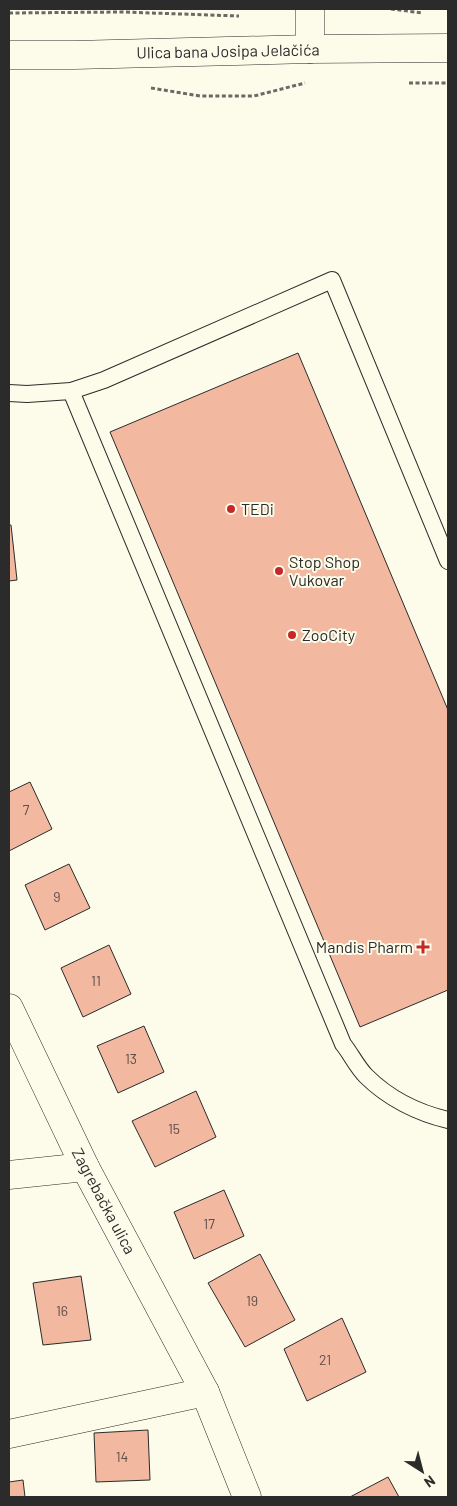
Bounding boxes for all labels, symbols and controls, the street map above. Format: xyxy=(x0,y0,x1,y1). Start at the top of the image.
street label: Ulica bana Josipa Jelačića xyxy=(136,39,320,62)
place label: TEDi xyxy=(241,499,274,518)
marker: TEDi xyxy=(225,503,237,515)
place label: Stop Shop Vukovar xyxy=(289,552,360,589)
marker: Stop Shop Vukovar xyxy=(273,565,285,577)
place label: ZooCity xyxy=(302,625,356,644)
marker: ZooCity xyxy=(286,629,298,641)
house number: 7 xyxy=(23,801,30,818)
house number: 9 xyxy=(53,888,61,905)
place label: Mandis Pharm xyxy=(316,937,413,956)
marker: Mandis Pharm xyxy=(417,941,429,953)
house number: 11 xyxy=(91,972,101,989)
house number: 13 xyxy=(125,1050,137,1067)
house number: 15 xyxy=(168,1120,180,1137)
street label: Zagrebačka ulica xyxy=(69,1145,140,1257)
house number: 17 xyxy=(203,1215,215,1232)
house number: 19 xyxy=(246,1292,258,1309)
house number: 16 xyxy=(56,1302,68,1319)
house number: 21 xyxy=(319,1351,331,1368)
north arrow xyxy=(397,1446,447,1496)
house number: 14 xyxy=(116,1448,128,1465)
text: N xyxy=(421,1472,439,1492)

